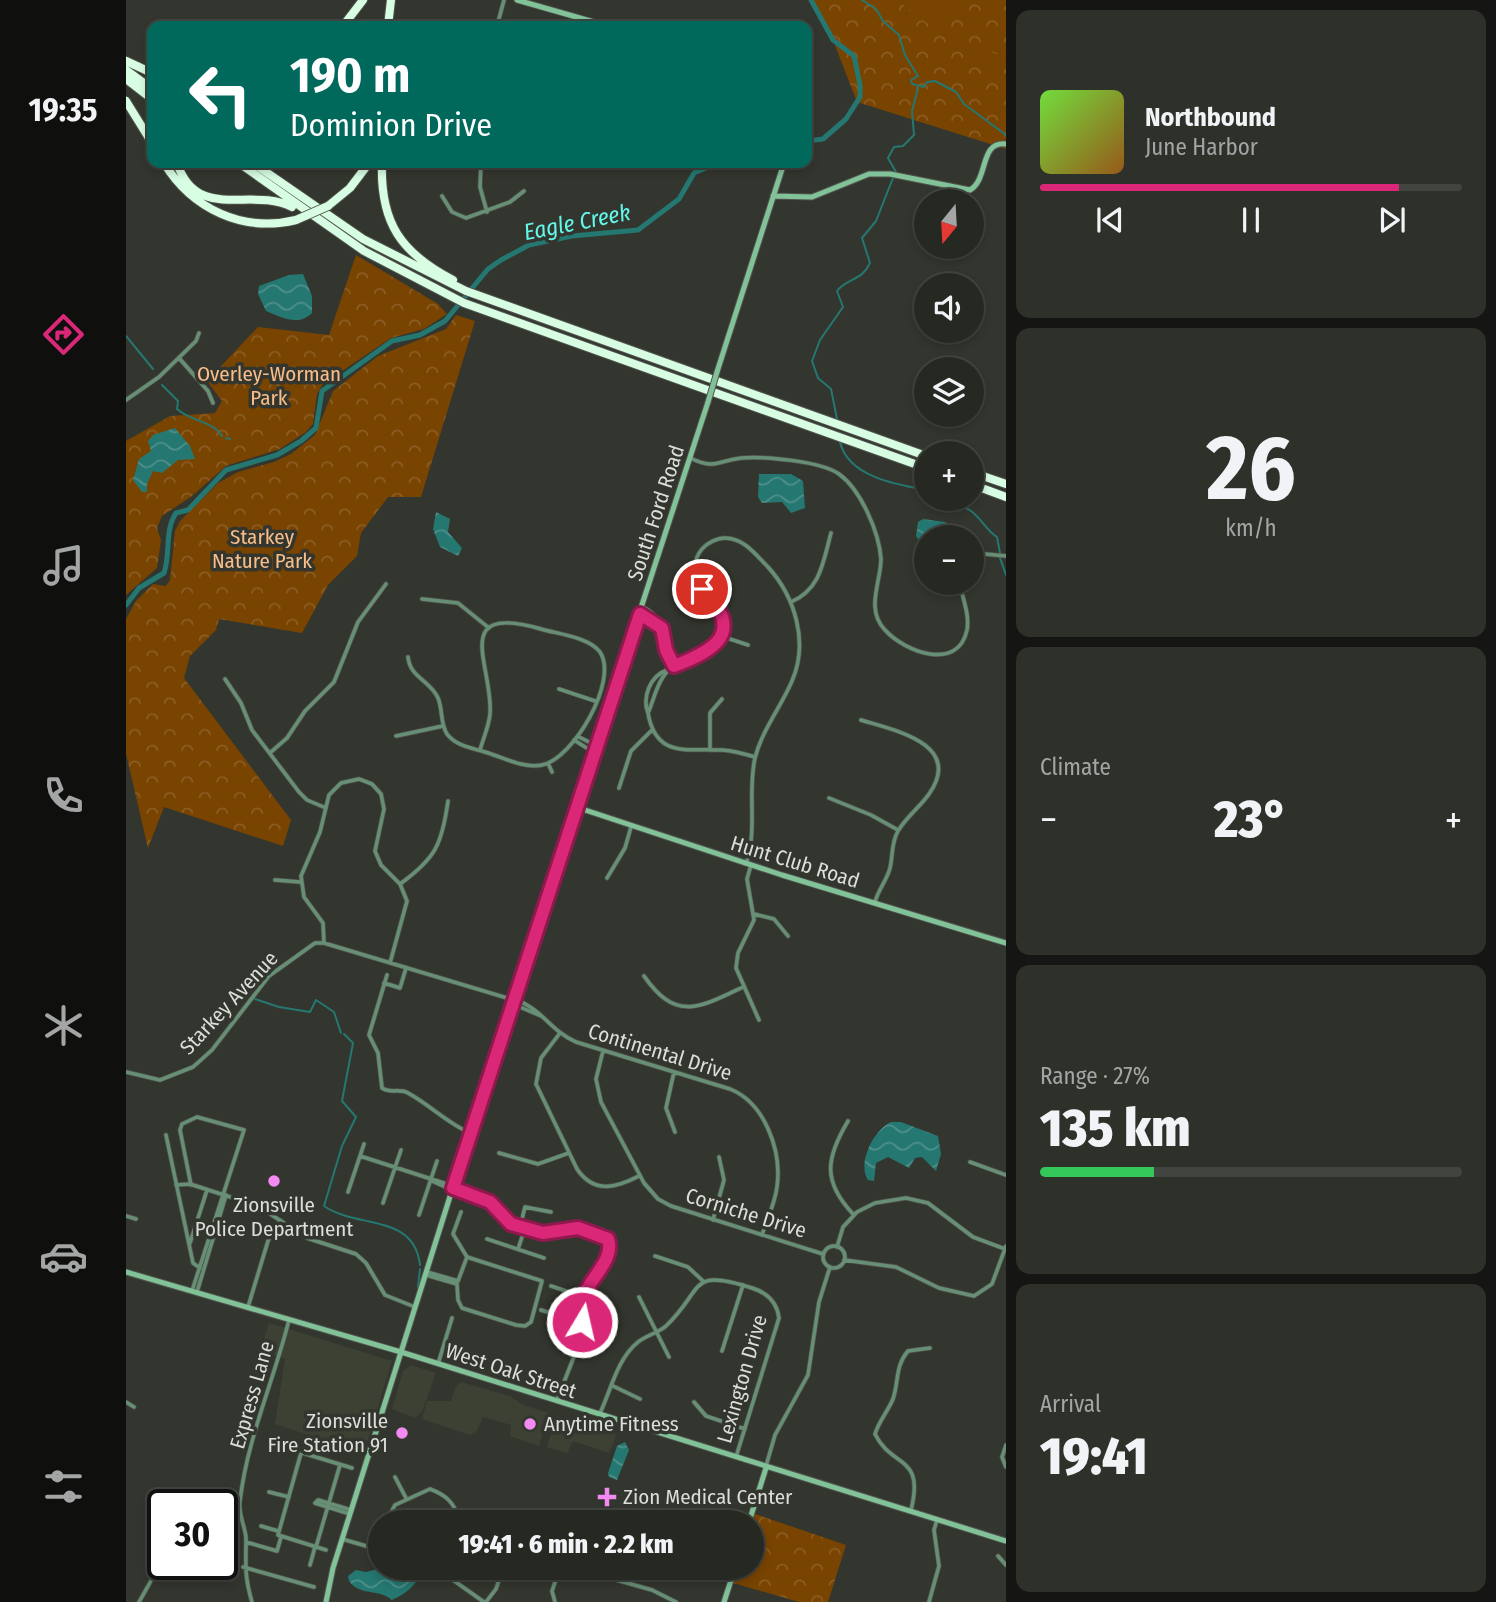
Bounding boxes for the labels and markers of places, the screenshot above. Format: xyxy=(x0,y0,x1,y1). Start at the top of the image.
pin xyxy=(672,559,732,619)
marker: Zionsville Police Department xyxy=(266,1173,282,1189)
place label: Zionsville Police Department xyxy=(195,1192,353,1242)
place label: Zionsville Fire Station 91 xyxy=(267,1408,388,1458)
place label: Anytime Fitness xyxy=(544,1411,679,1437)
marker: Anytime Fitness xyxy=(522,1416,538,1432)
marker: Zionsville Fire Station 91 xyxy=(394,1425,410,1441)
place label: Zion Medical Center xyxy=(623,1484,793,1510)
marker: Zion Medical Center xyxy=(597,1487,617,1507)

